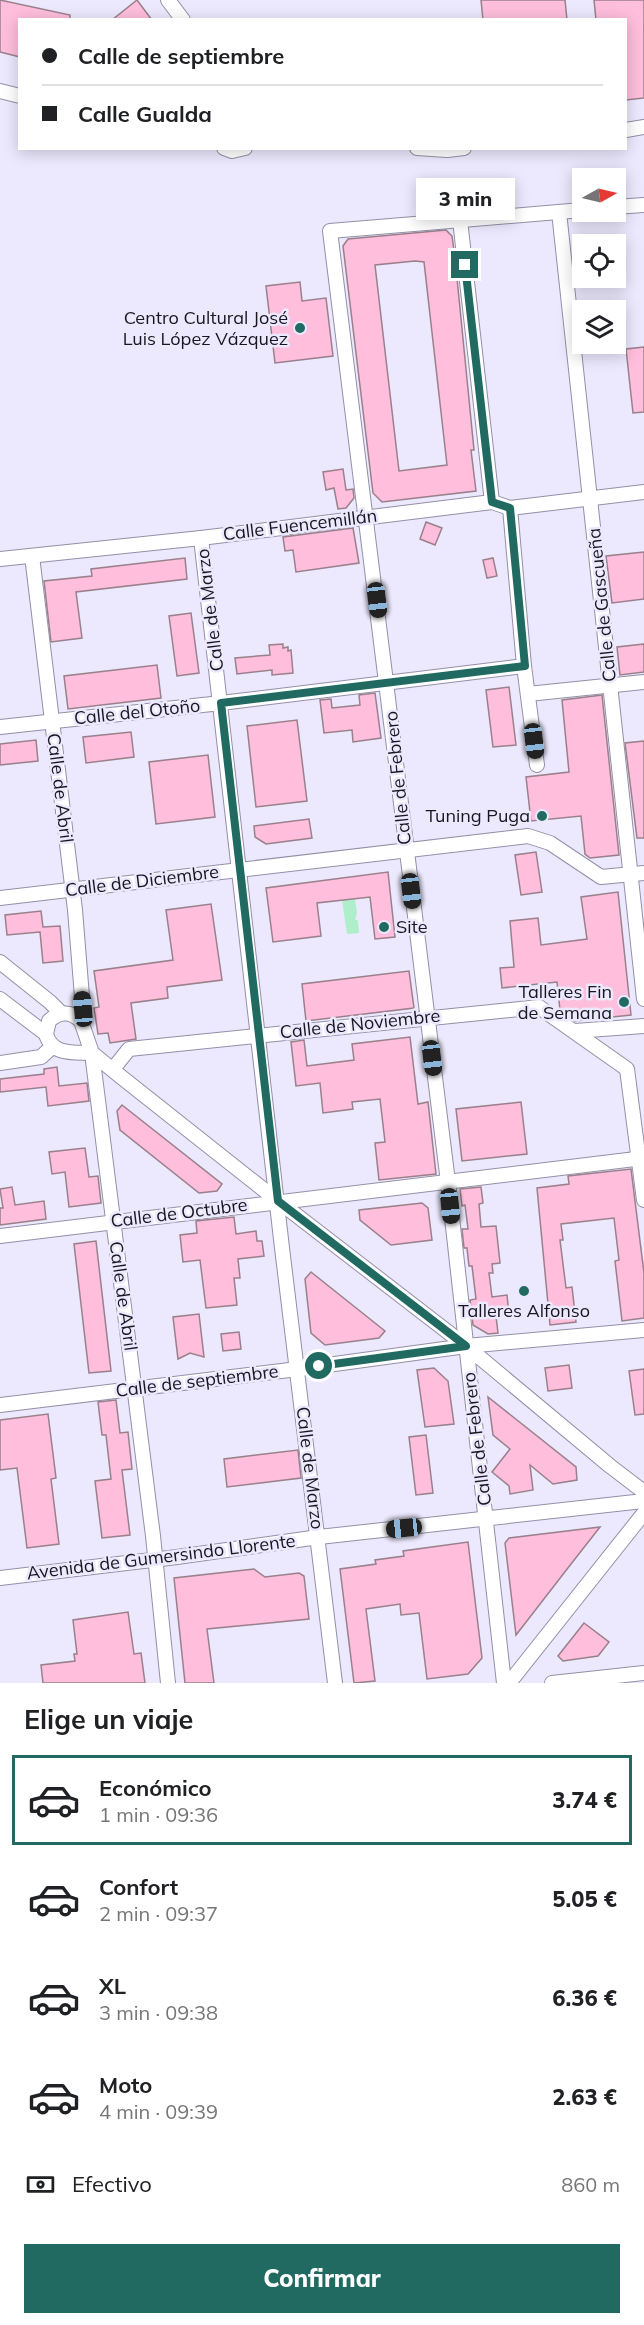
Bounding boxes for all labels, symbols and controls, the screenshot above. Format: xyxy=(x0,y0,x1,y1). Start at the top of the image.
text: Calle de septiembre xyxy=(78,42,284,70)
text: Calle Gualda xyxy=(78,100,212,128)
north arrow xyxy=(572,168,626,222)
map controls xyxy=(572,168,626,354)
callout: 3 min xyxy=(416,178,514,220)
text: 3 min xyxy=(439,186,492,211)
button: locate xyxy=(572,234,626,288)
route end xyxy=(451,251,478,278)
button: layers xyxy=(572,300,626,354)
place label: Centro Cultural José Luis López Vázquez xyxy=(123,306,288,350)
marker: Centro Cultural José Luis López Vázquez xyxy=(293,321,307,335)
street label: Calle Fuencemillán xyxy=(222,504,378,545)
street label: Calle de Gascueña xyxy=(582,527,621,683)
street label: Calle de Marzo xyxy=(191,547,228,673)
car xyxy=(366,581,388,619)
street label: Calle del Otoño xyxy=(73,693,201,730)
street label: Calle de Febrero xyxy=(379,710,416,846)
car xyxy=(523,722,545,760)
street label: Calle de Abril xyxy=(42,732,79,844)
place label: Tuning Puga xyxy=(425,804,530,827)
marker: Tuning Puga xyxy=(535,809,549,823)
street label: Calle de Diciembre xyxy=(64,860,220,901)
car xyxy=(400,872,422,910)
place label: Site xyxy=(396,915,428,938)
marker: Site xyxy=(377,920,391,934)
place label: Talleres Fin de Semana xyxy=(518,980,612,1024)
car xyxy=(72,990,94,1028)
marker: Talleres Fin de Semana xyxy=(617,995,631,1009)
street label: Calle de Noviembre xyxy=(279,1004,441,1043)
car xyxy=(421,1039,443,1077)
car xyxy=(439,1187,461,1225)
street label: Calle de Octubre xyxy=(109,1193,249,1232)
street label: Calle de Abril xyxy=(104,1240,143,1352)
marker: Talleres Alfonso xyxy=(517,1284,531,1298)
place label: Talleres Alfonso xyxy=(458,1299,590,1322)
route start xyxy=(305,1352,332,1379)
street label: Calle de septiembre xyxy=(114,1359,280,1402)
street label: Calle de Febrero xyxy=(457,1371,496,1507)
street label: Calle de Marzo xyxy=(292,1405,329,1531)
car xyxy=(385,1517,423,1539)
street label: Avenida de Gumersindo Llorente xyxy=(25,1529,297,1584)
text: Elige un viaje xyxy=(24,1702,193,1736)
icon: car xyxy=(27,1773,81,1827)
text: Económico xyxy=(99,1774,212,1802)
text: 3.74 € xyxy=(552,1786,617,1814)
text: 1 min · 09:36 xyxy=(99,1802,218,1827)
icon: car xyxy=(27,1872,81,1926)
text: Confort xyxy=(99,1873,178,1901)
text: 5.05 € xyxy=(552,1885,617,1913)
text: 2 min · 09:37 xyxy=(99,1901,218,1926)
icon: car xyxy=(27,1971,81,2025)
text: XL xyxy=(99,1972,126,2000)
text: 6.36 € xyxy=(552,1984,617,2012)
text: 3 min · 09:38 xyxy=(99,2000,218,2025)
icon: car xyxy=(27,2070,81,2124)
text: Moto xyxy=(99,2071,152,2099)
text: 2.63 € xyxy=(552,2083,617,2111)
text: 4 min · 09:39 xyxy=(99,2099,218,2124)
icon: cash xyxy=(24,2168,57,2201)
text: Efectivo xyxy=(72,2170,152,2198)
text: 860 m xyxy=(561,2172,620,2197)
button: Confirmar xyxy=(24,2244,620,2313)

